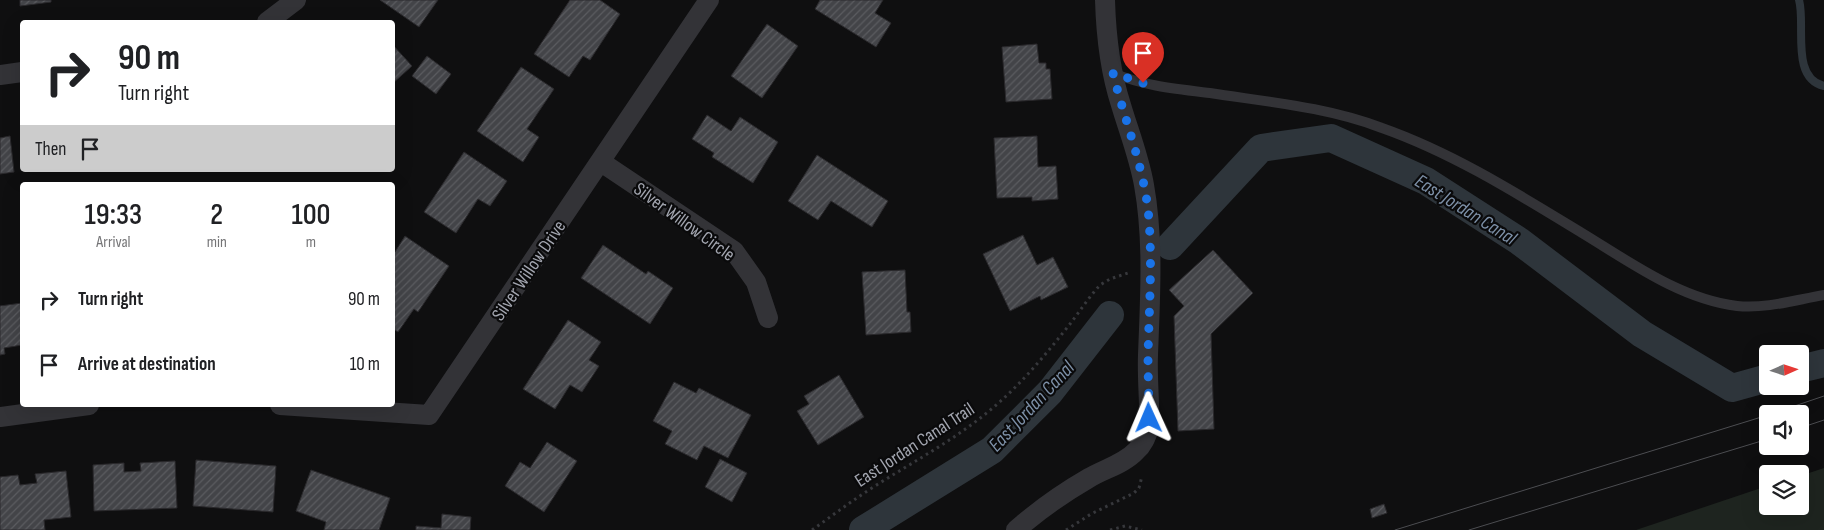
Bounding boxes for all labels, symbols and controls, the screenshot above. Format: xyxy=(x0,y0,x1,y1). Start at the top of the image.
pin xyxy=(1122,32,1164,83)
text: 90 m xyxy=(118,37,180,80)
icon: arrive xyxy=(1129,39,1157,67)
icon: right xyxy=(35,40,100,105)
text: Turn right xyxy=(118,80,189,107)
icon: arrive xyxy=(76,135,104,163)
text: Then xyxy=(35,138,66,161)
water label: East Jordan Canal xyxy=(1410,169,1522,251)
street label: Silver Willow Circle xyxy=(629,178,739,267)
text: 19:33 xyxy=(85,197,142,233)
text: 2 xyxy=(210,197,223,233)
text: 100 xyxy=(291,197,330,233)
street label: Silver Willow Drive xyxy=(487,216,571,325)
text: Arrival xyxy=(96,233,131,252)
text: min xyxy=(207,233,227,252)
text: m xyxy=(306,233,316,252)
icon: right xyxy=(35,286,63,314)
text: Turn right xyxy=(78,288,143,311)
text: 90 m xyxy=(348,288,380,311)
north arrow xyxy=(1759,345,1809,395)
map controls xyxy=(1759,345,1809,515)
icon: arrive xyxy=(35,351,63,379)
text: Arrive at destination xyxy=(78,353,216,376)
text: 10 m xyxy=(350,353,380,376)
water label: East Jordan Canal xyxy=(984,355,1081,457)
position arrow xyxy=(1122,391,1174,443)
street label: East Jordan Canal Trail xyxy=(851,398,979,492)
button: sound xyxy=(1759,405,1809,455)
button: layers xyxy=(1759,465,1809,515)

